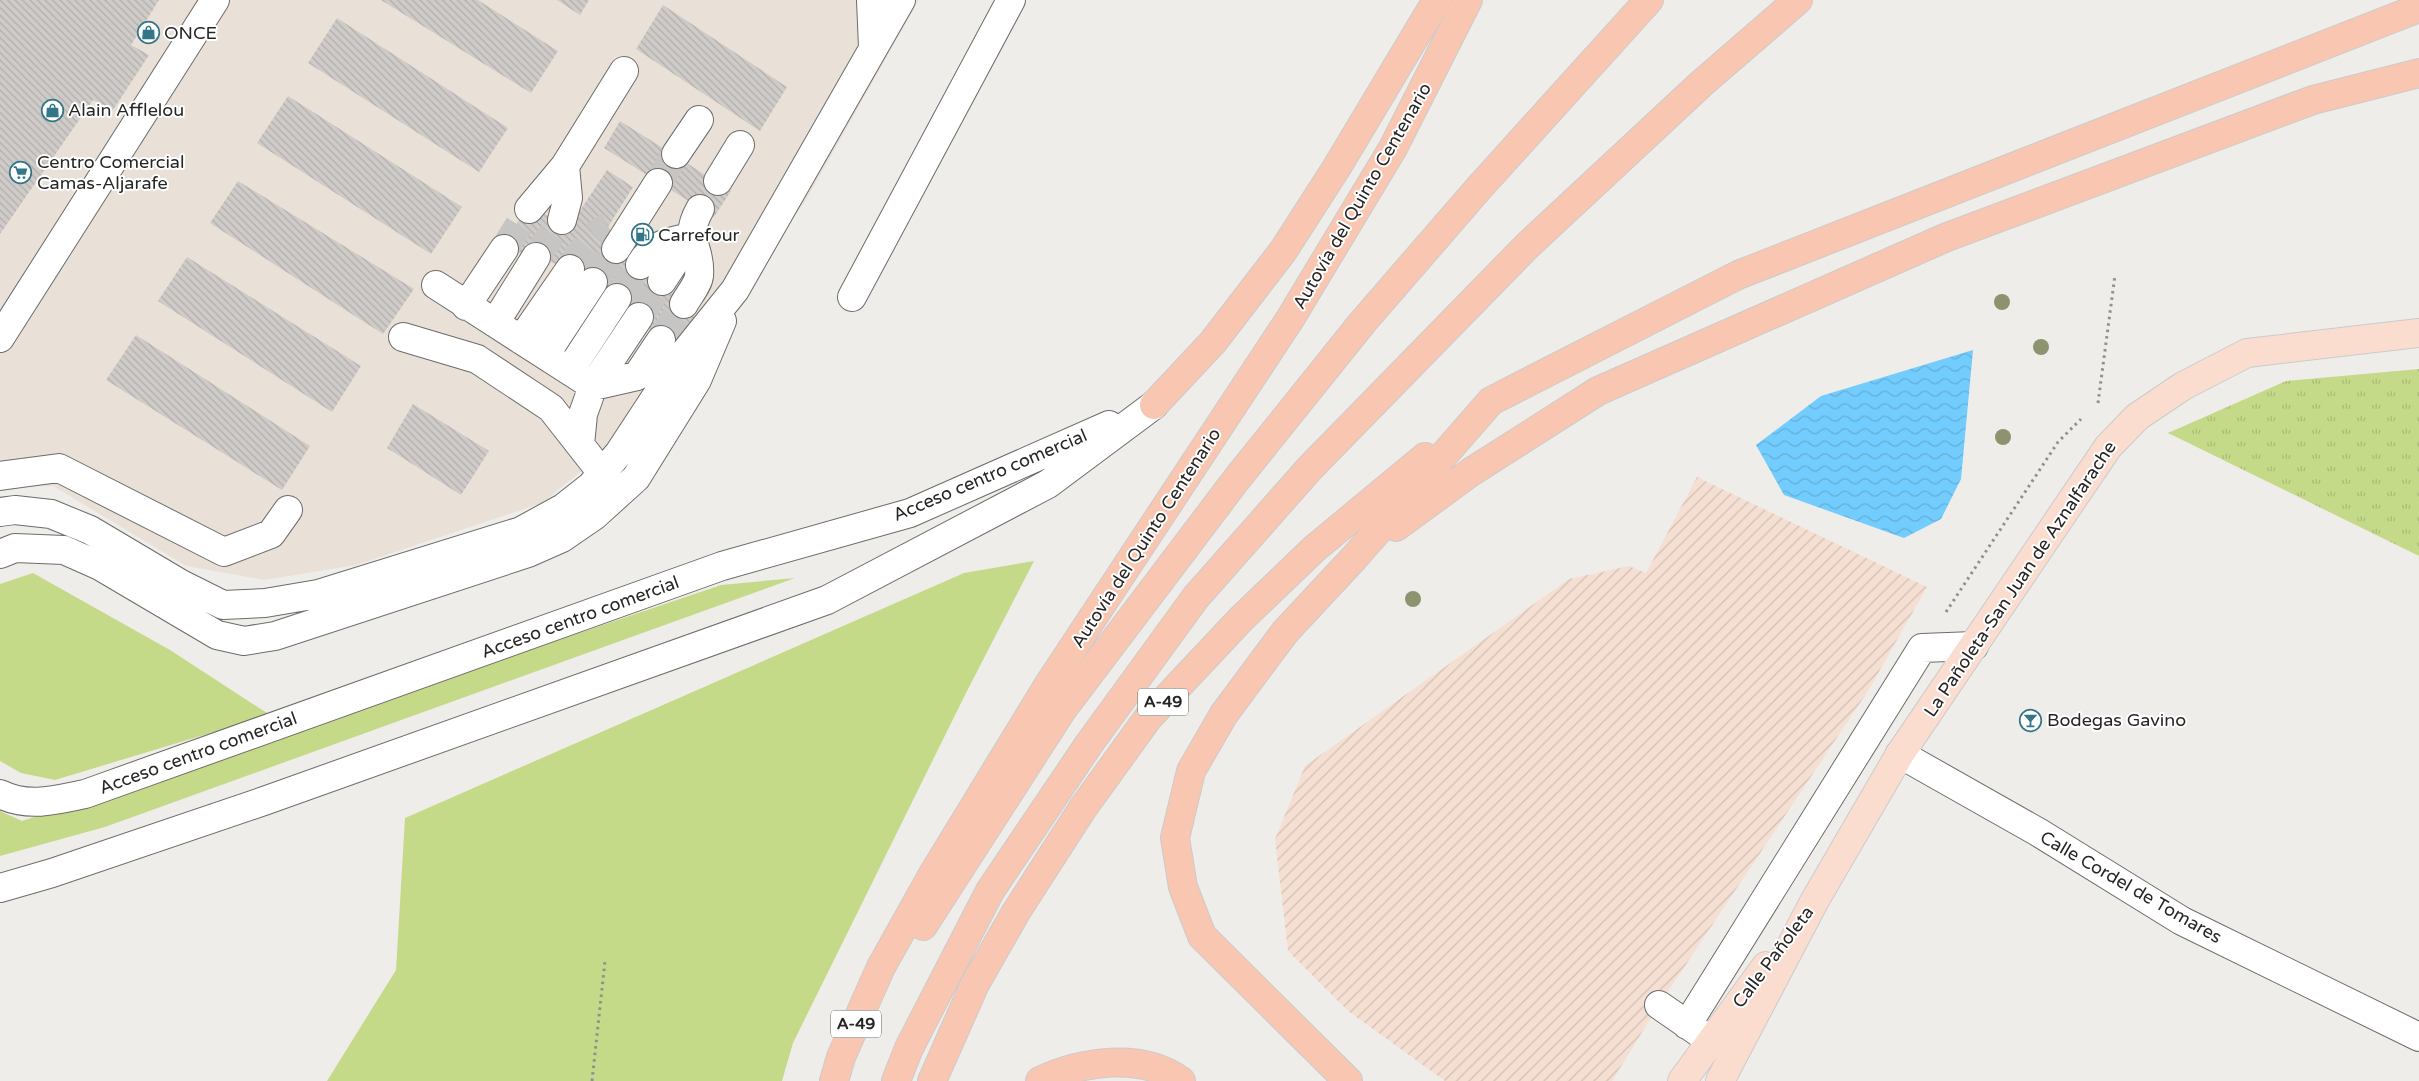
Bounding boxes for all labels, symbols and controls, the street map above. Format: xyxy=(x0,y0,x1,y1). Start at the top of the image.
shop icon: ONCE xyxy=(136,21,160,45)
place label: ONCE xyxy=(164,22,217,44)
street label: Autovía del Quinto Centenario xyxy=(1288,79,1436,313)
shop icon: Alain Afflelou xyxy=(40,98,64,122)
place label: Alain Afflelou xyxy=(68,99,184,121)
place label: Centro Comercial Camas-Aljarafe xyxy=(37,151,184,194)
supermarket icon: Centro Comercial Camas-Aljarafe xyxy=(9,160,33,184)
fuel station icon: Carrefour xyxy=(630,223,654,247)
place label: Carrefour xyxy=(658,224,740,246)
street label: Acceso centro comercial xyxy=(890,424,1090,526)
street label: Autovía del Quinto Centenario xyxy=(1067,424,1225,652)
street label: La Pañoleta-San Juan de Aznalfarache xyxy=(1919,437,2121,721)
street label: Acceso centro comercial xyxy=(478,571,682,663)
road number: A-49 xyxy=(1138,689,1188,716)
street label: Acceso centro comercial xyxy=(96,707,300,799)
bar icon: Bodegas Gavino xyxy=(2019,708,2043,732)
place label: Bodegas Gavino xyxy=(2047,709,2186,731)
street label: Calle Cordel de Tomares xyxy=(2036,826,2226,948)
street label: Calle Pañoleta xyxy=(1728,902,1818,1012)
road number: A-49 xyxy=(831,1011,881,1038)

